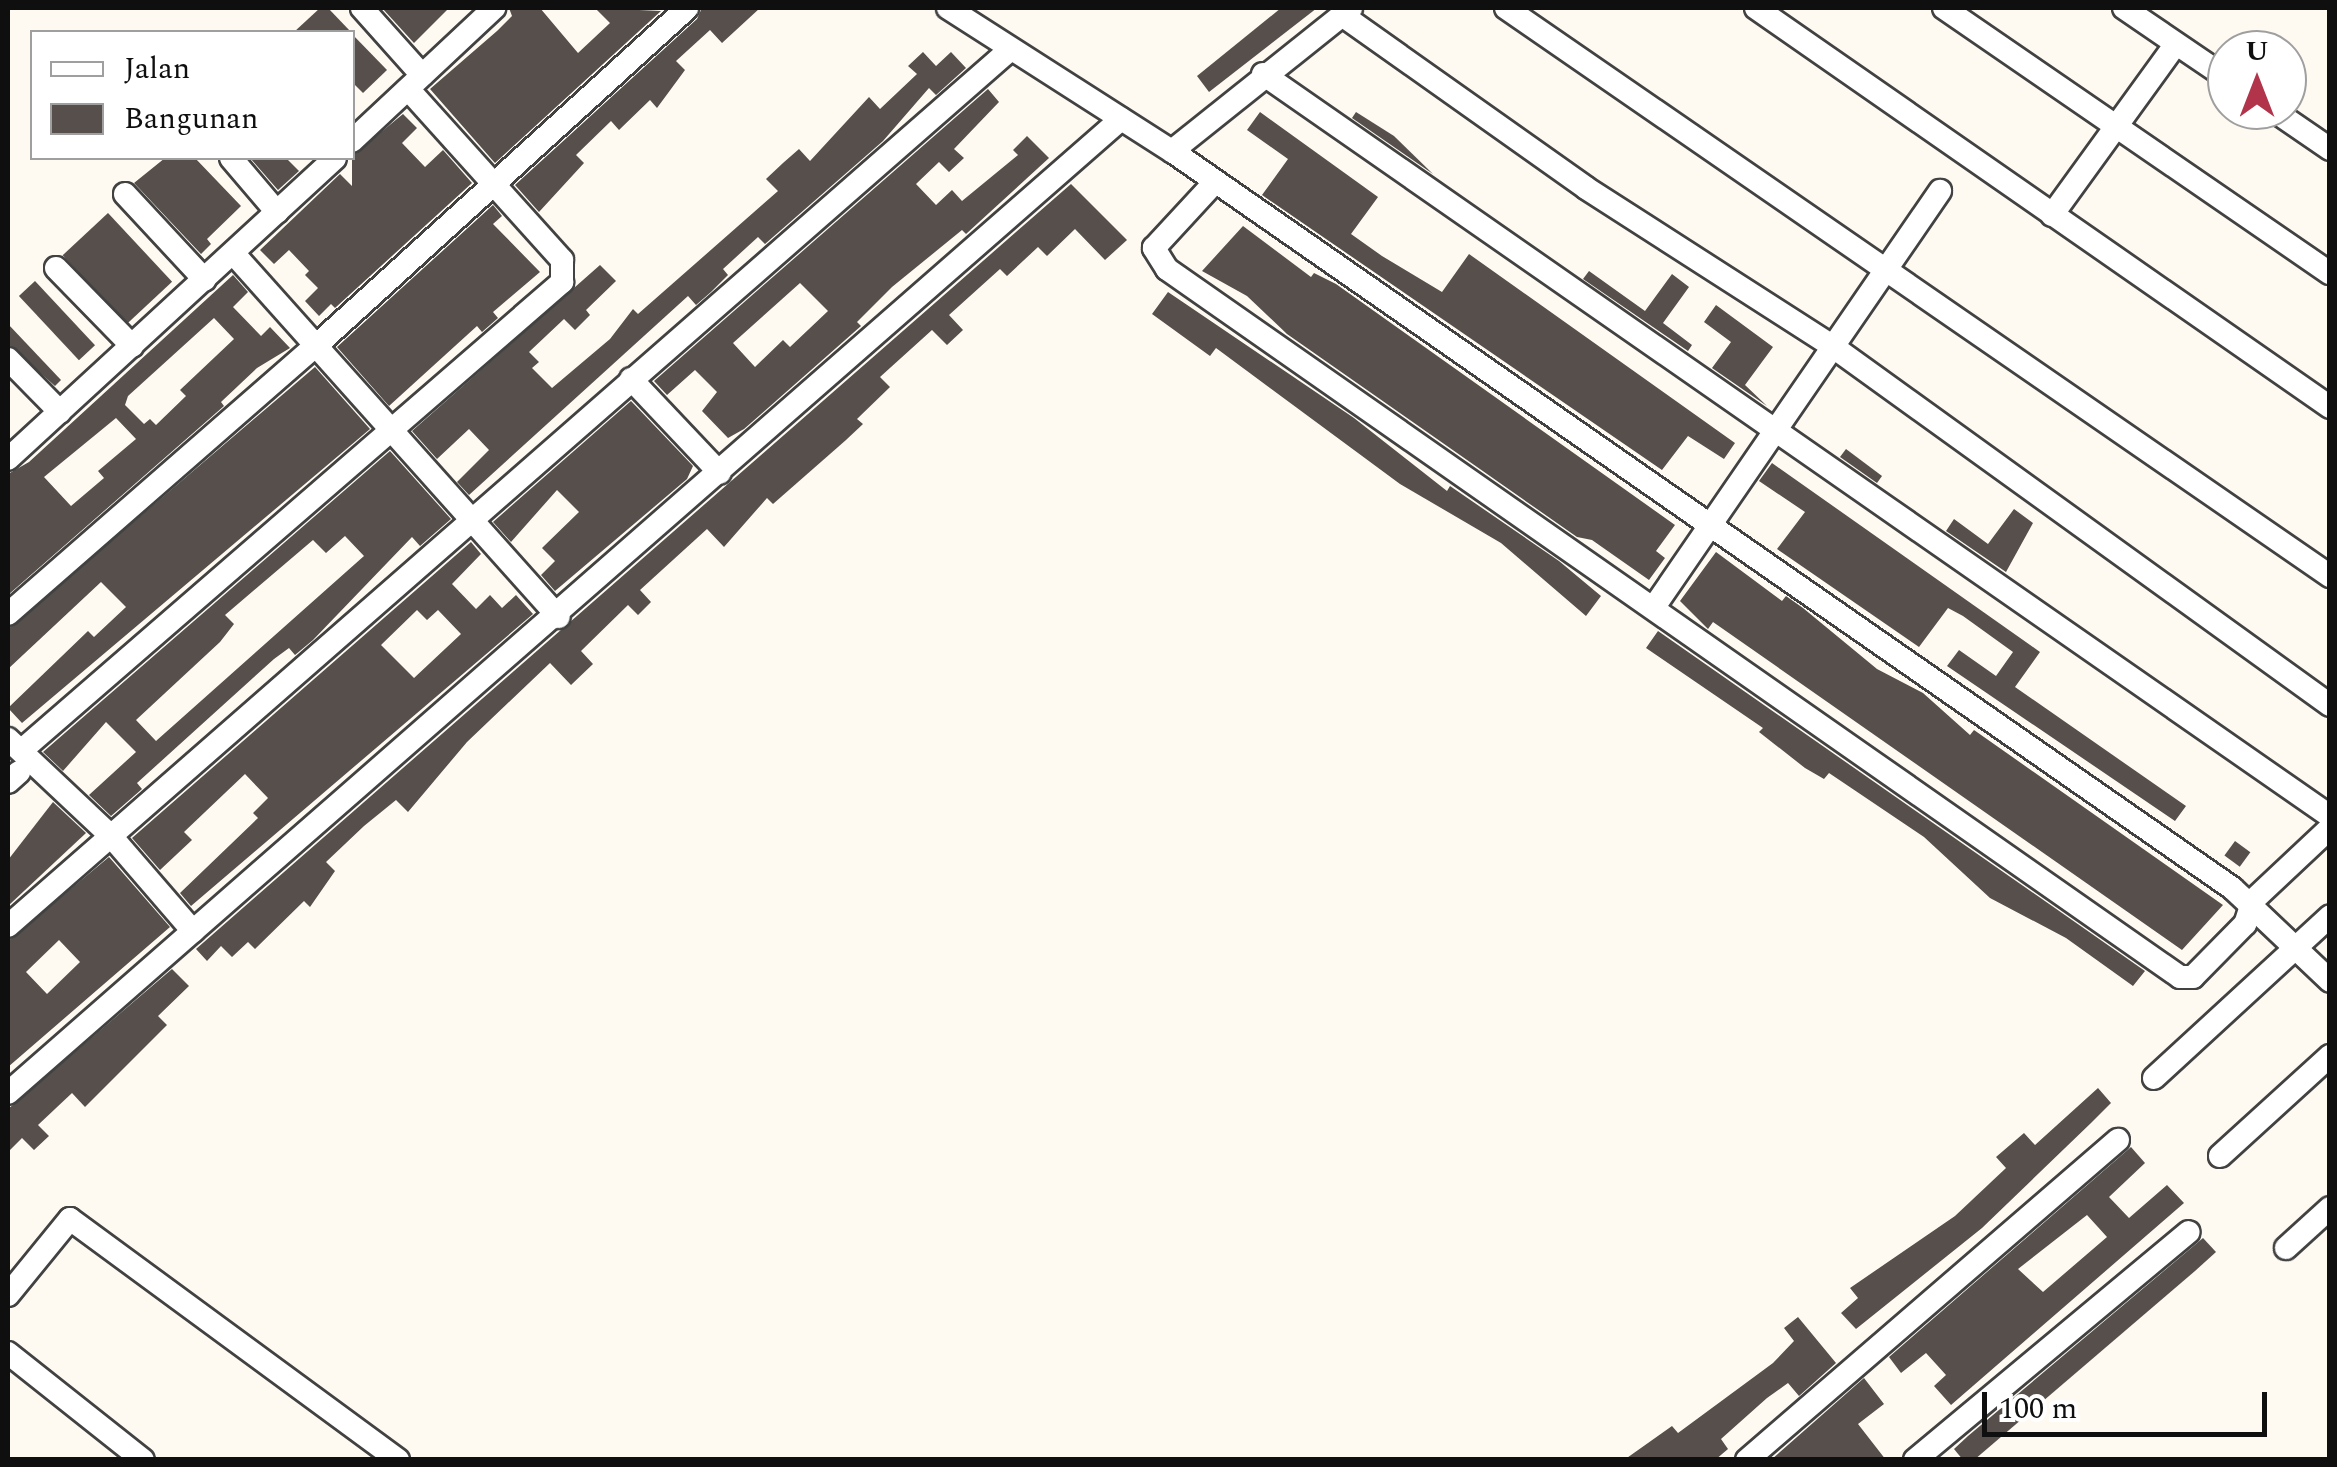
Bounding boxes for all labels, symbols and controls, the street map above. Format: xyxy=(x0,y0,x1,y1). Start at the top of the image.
legend xyxy=(30,30,355,160)
north arrow xyxy=(2207,30,2307,130)
text: U xyxy=(2245,30,2269,73)
text: Jalan xyxy=(124,46,190,92)
text: Bangunan xyxy=(124,96,258,142)
scale bar xyxy=(1987,1372,2272,1434)
text: 100 m xyxy=(1999,1386,2077,1432)

